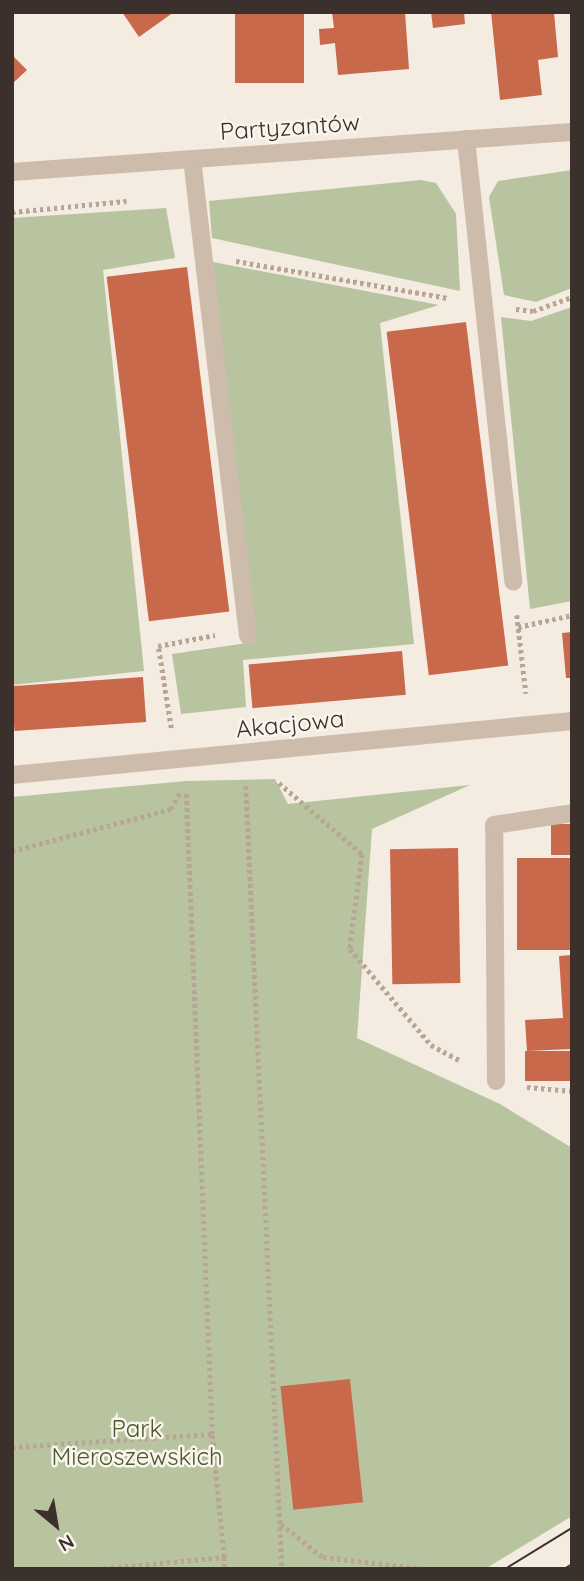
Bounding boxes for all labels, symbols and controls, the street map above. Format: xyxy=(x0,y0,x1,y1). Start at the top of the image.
street label: Partyzantów xyxy=(219,108,361,146)
street label: Akacjowa xyxy=(234,704,346,744)
park label: Park Mieroszewskich xyxy=(51,1415,223,1471)
north arrow xyxy=(21,1490,91,1560)
text: N xyxy=(54,1529,79,1557)

